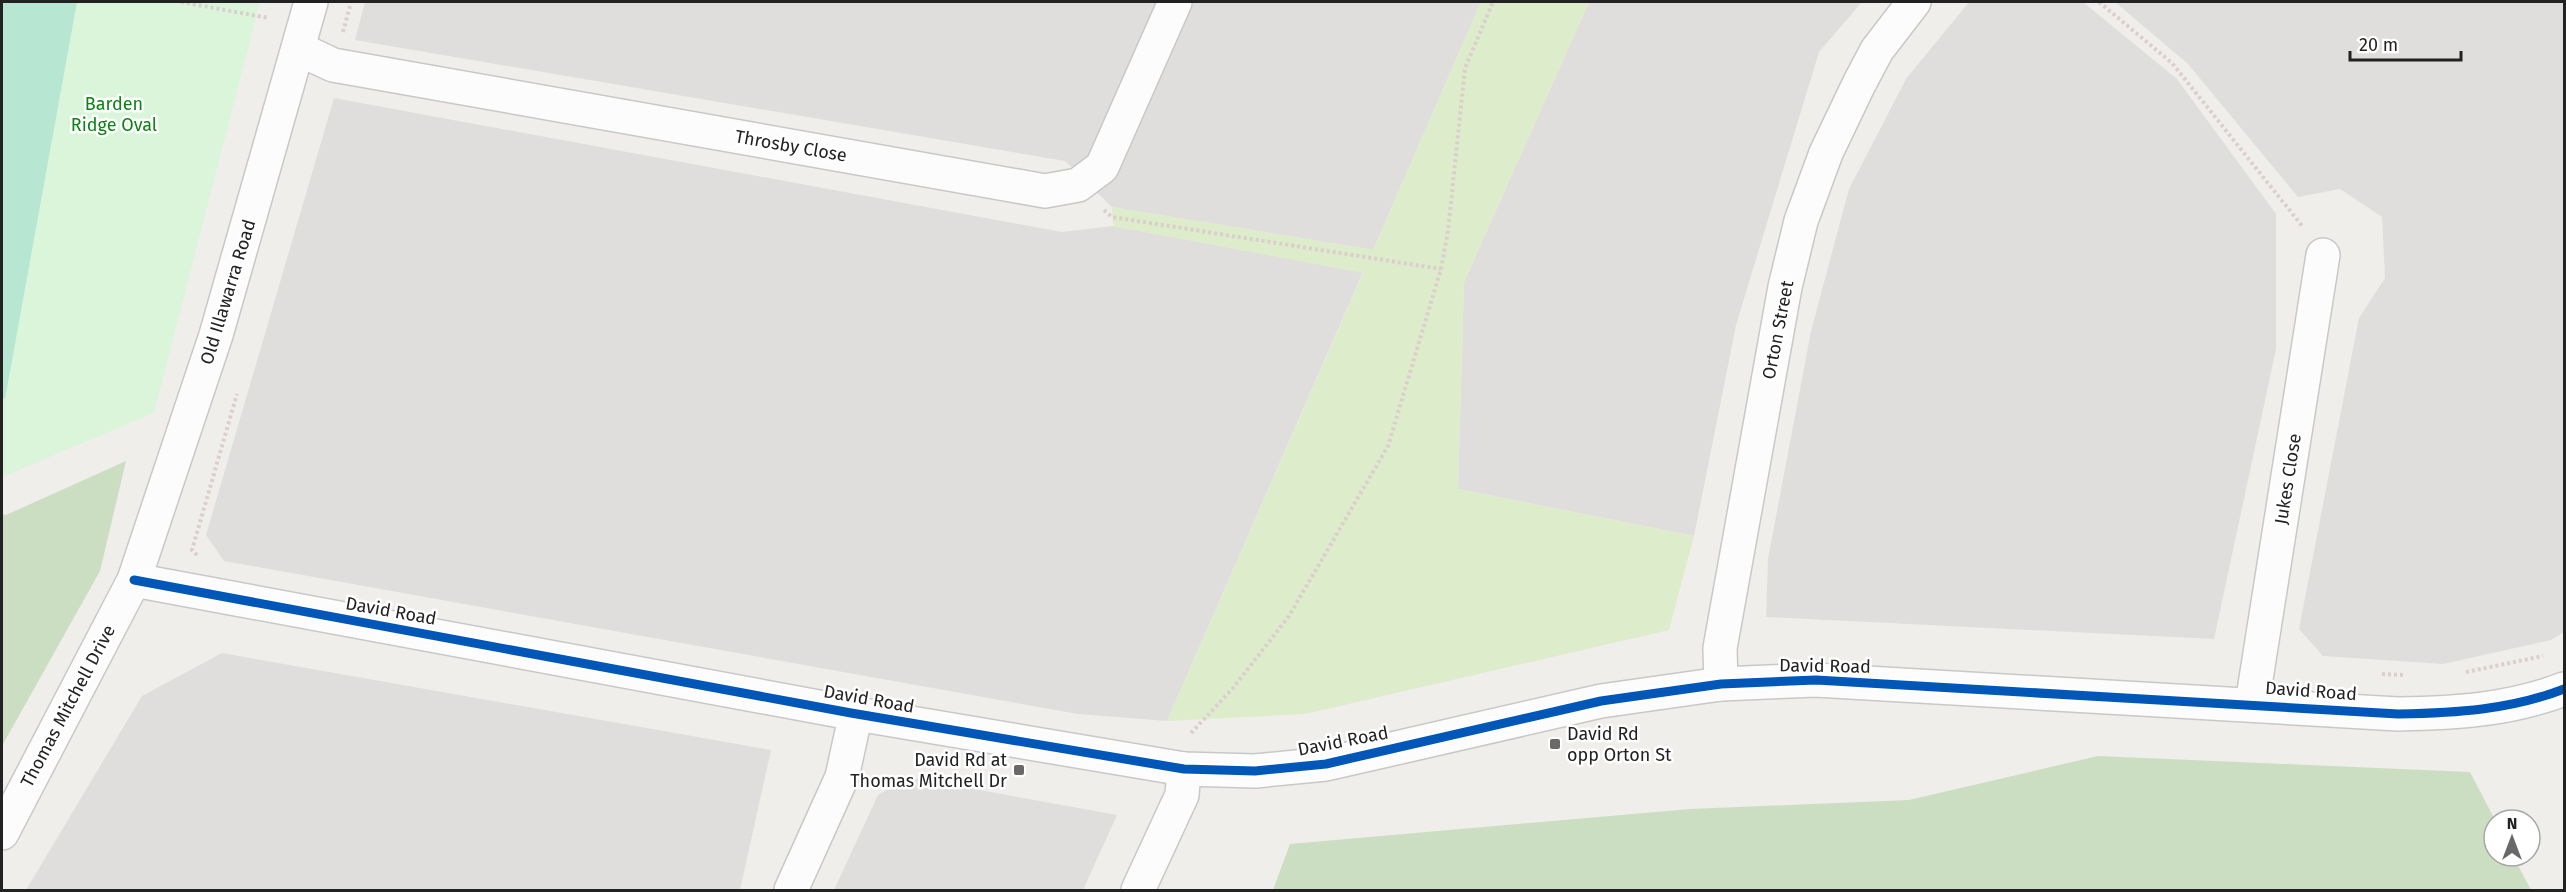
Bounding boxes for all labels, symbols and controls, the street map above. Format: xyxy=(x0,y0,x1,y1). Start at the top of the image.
scale bar xyxy=(2350,24,2461,62)
text: 20 m xyxy=(2359,34,2398,56)
park label: Barden Ridge Oval xyxy=(71,93,157,136)
street label: Throsby Close xyxy=(733,125,849,167)
street label: Old Illawarra Road xyxy=(195,217,261,367)
street label: Orton Street xyxy=(1758,278,1798,381)
street label: Jukes Close xyxy=(2270,432,2306,526)
street label: David Road xyxy=(344,592,438,630)
street label: Thomas Mitchell Drive xyxy=(16,621,120,791)
street label: David Road xyxy=(1779,654,1871,678)
street label: David Road xyxy=(2264,677,2358,705)
street label: David Road xyxy=(822,680,916,718)
street label: David Road xyxy=(1296,721,1390,761)
place label: David Rd opp Orton St xyxy=(1567,723,1672,766)
marker: David Rd opp Orton St xyxy=(1548,737,1562,751)
place label: David Rd at Thomas Mitchell Dr xyxy=(850,749,1008,792)
marker: David Rd at Thomas Mitchell Dr xyxy=(1012,763,1026,777)
north arrow xyxy=(2482,808,2542,868)
text: N xyxy=(2507,814,2517,833)

